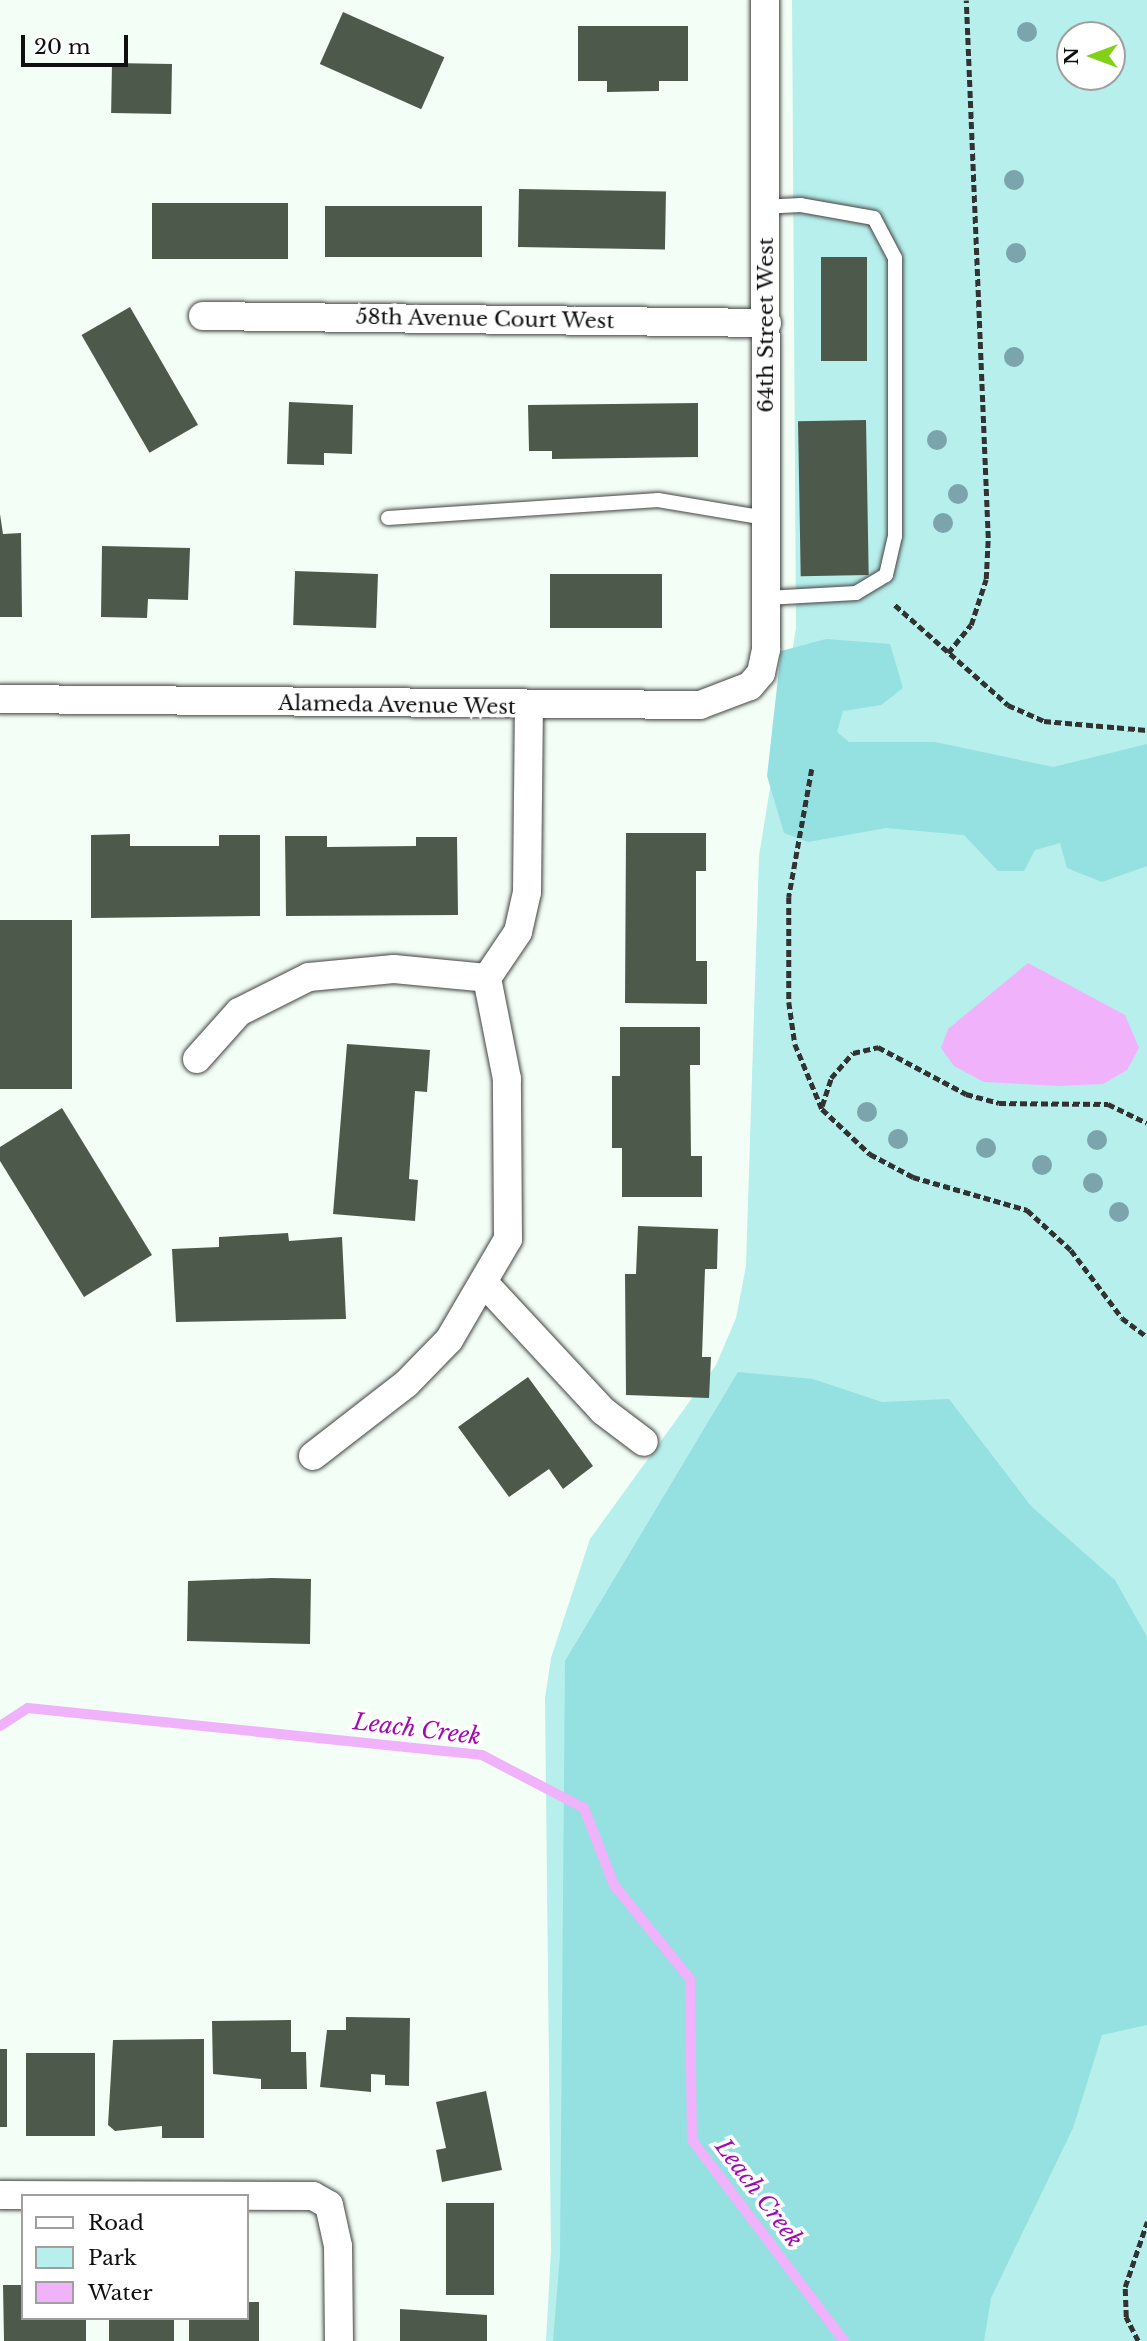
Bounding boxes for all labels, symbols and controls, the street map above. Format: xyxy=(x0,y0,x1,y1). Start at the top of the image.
scale bar xyxy=(24,21,131,65)
north arrow xyxy=(1056,21,1126,91)
text: 20 m xyxy=(34,34,91,60)
text: N xyxy=(1060,47,1083,65)
street label: 64th Street West xyxy=(753,237,779,413)
street label: 58th Avenue Court West xyxy=(355,304,615,334)
street label: Alameda Avenue West xyxy=(277,690,517,720)
water label: Leach Creek xyxy=(351,1707,483,1751)
water label: Leach Creek xyxy=(709,2133,809,2253)
legend xyxy=(21,2194,248,2320)
text: Road xyxy=(88,2210,144,2236)
text: Park xyxy=(88,2245,137,2271)
text: Water xyxy=(88,2280,152,2306)

